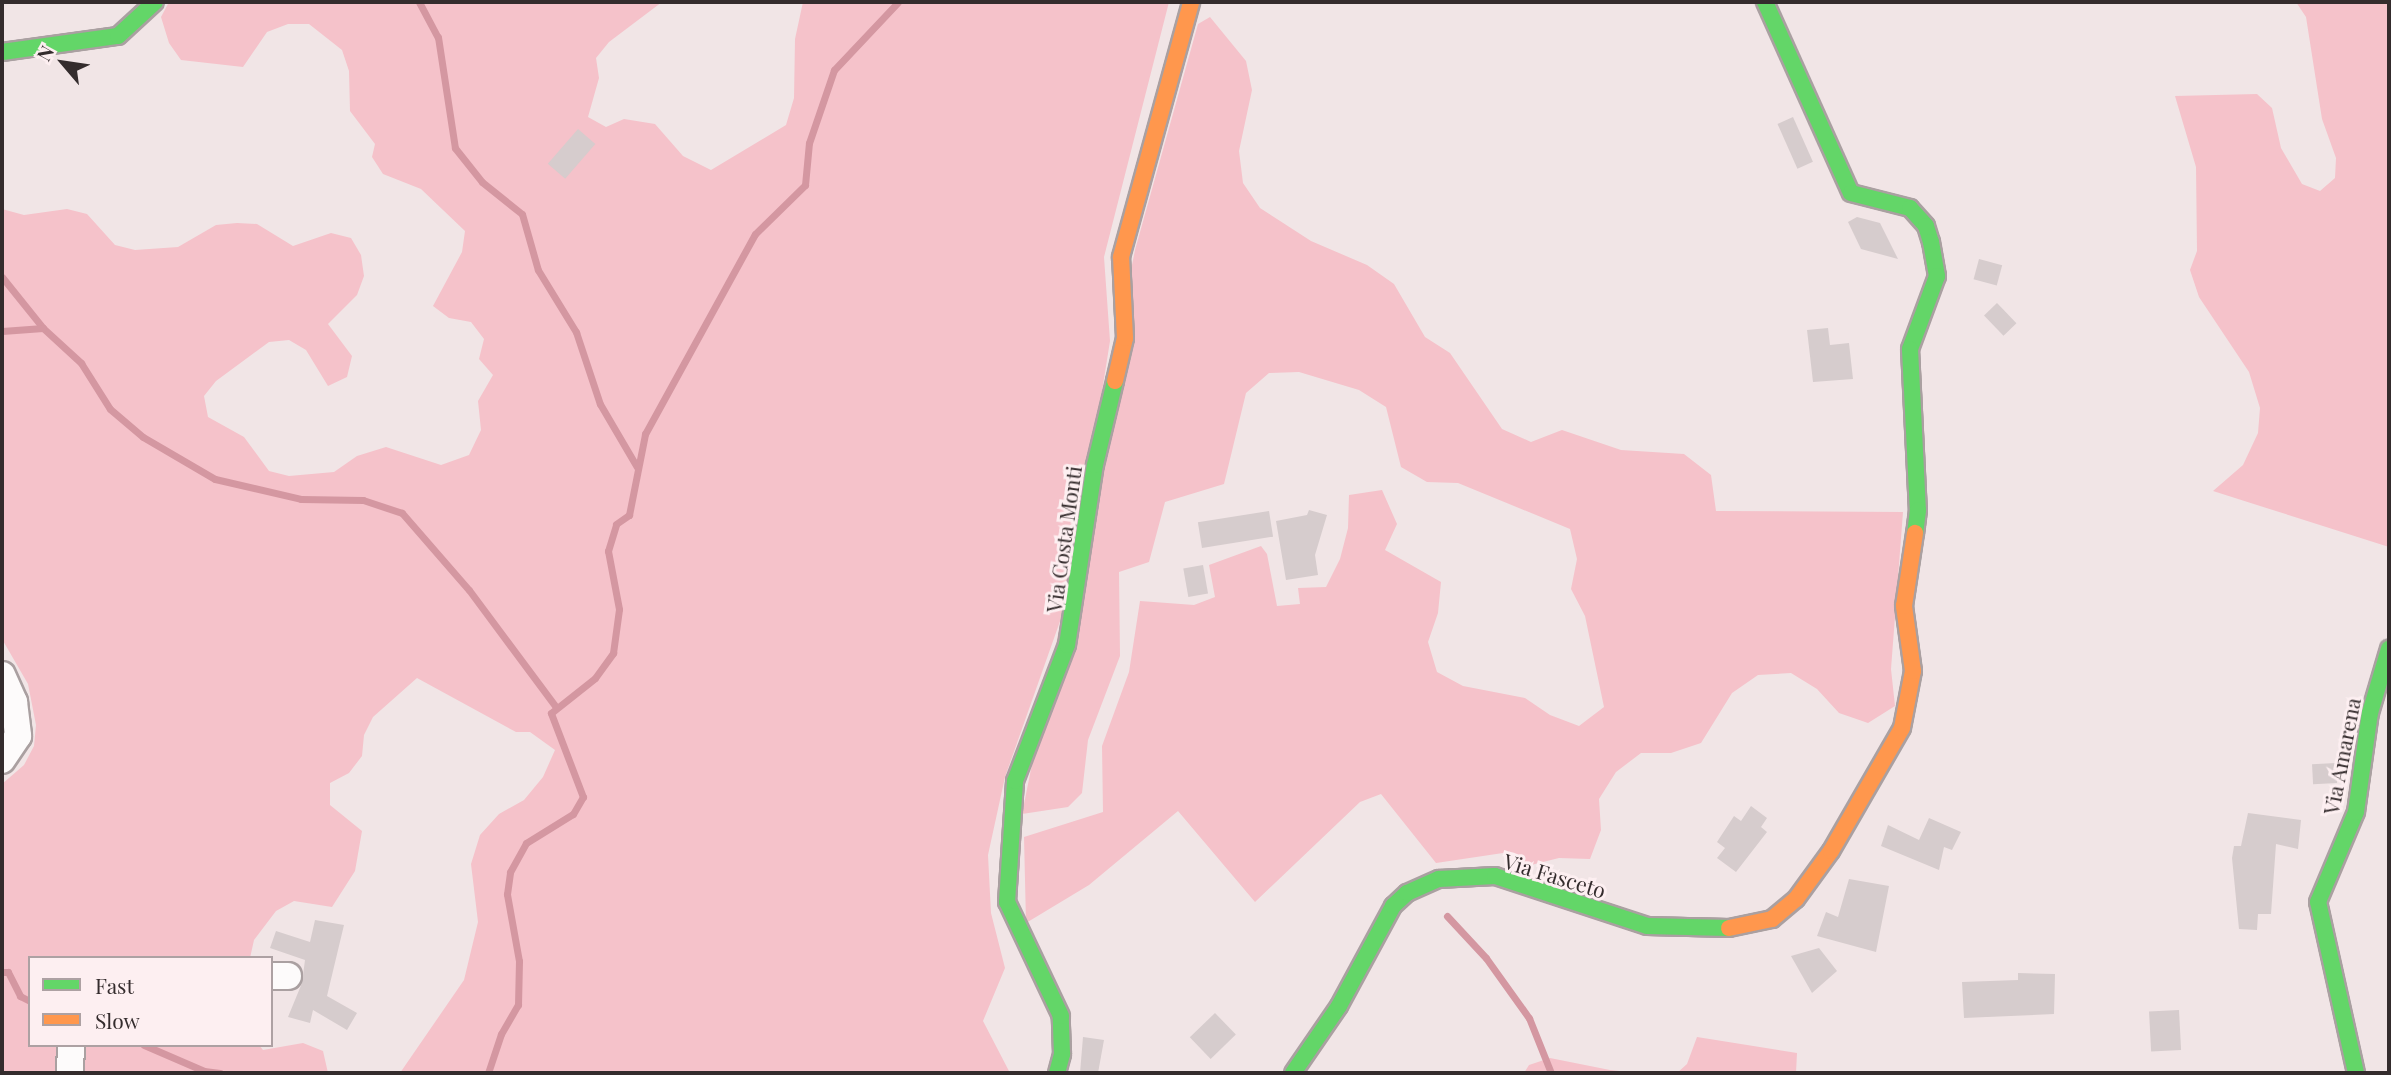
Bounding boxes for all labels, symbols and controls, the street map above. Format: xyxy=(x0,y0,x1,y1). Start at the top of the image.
north arrow xyxy=(28,28,98,98)
text: N xyxy=(30,41,59,65)
street label: Via Costa Monti xyxy=(1040,464,1086,614)
street label: Via Amarena xyxy=(2317,695,2365,817)
street label: Via Fasceto xyxy=(1501,847,1609,903)
legend xyxy=(28,956,273,1047)
text: Fast xyxy=(95,971,134,999)
text: Slow xyxy=(95,1006,140,1034)

